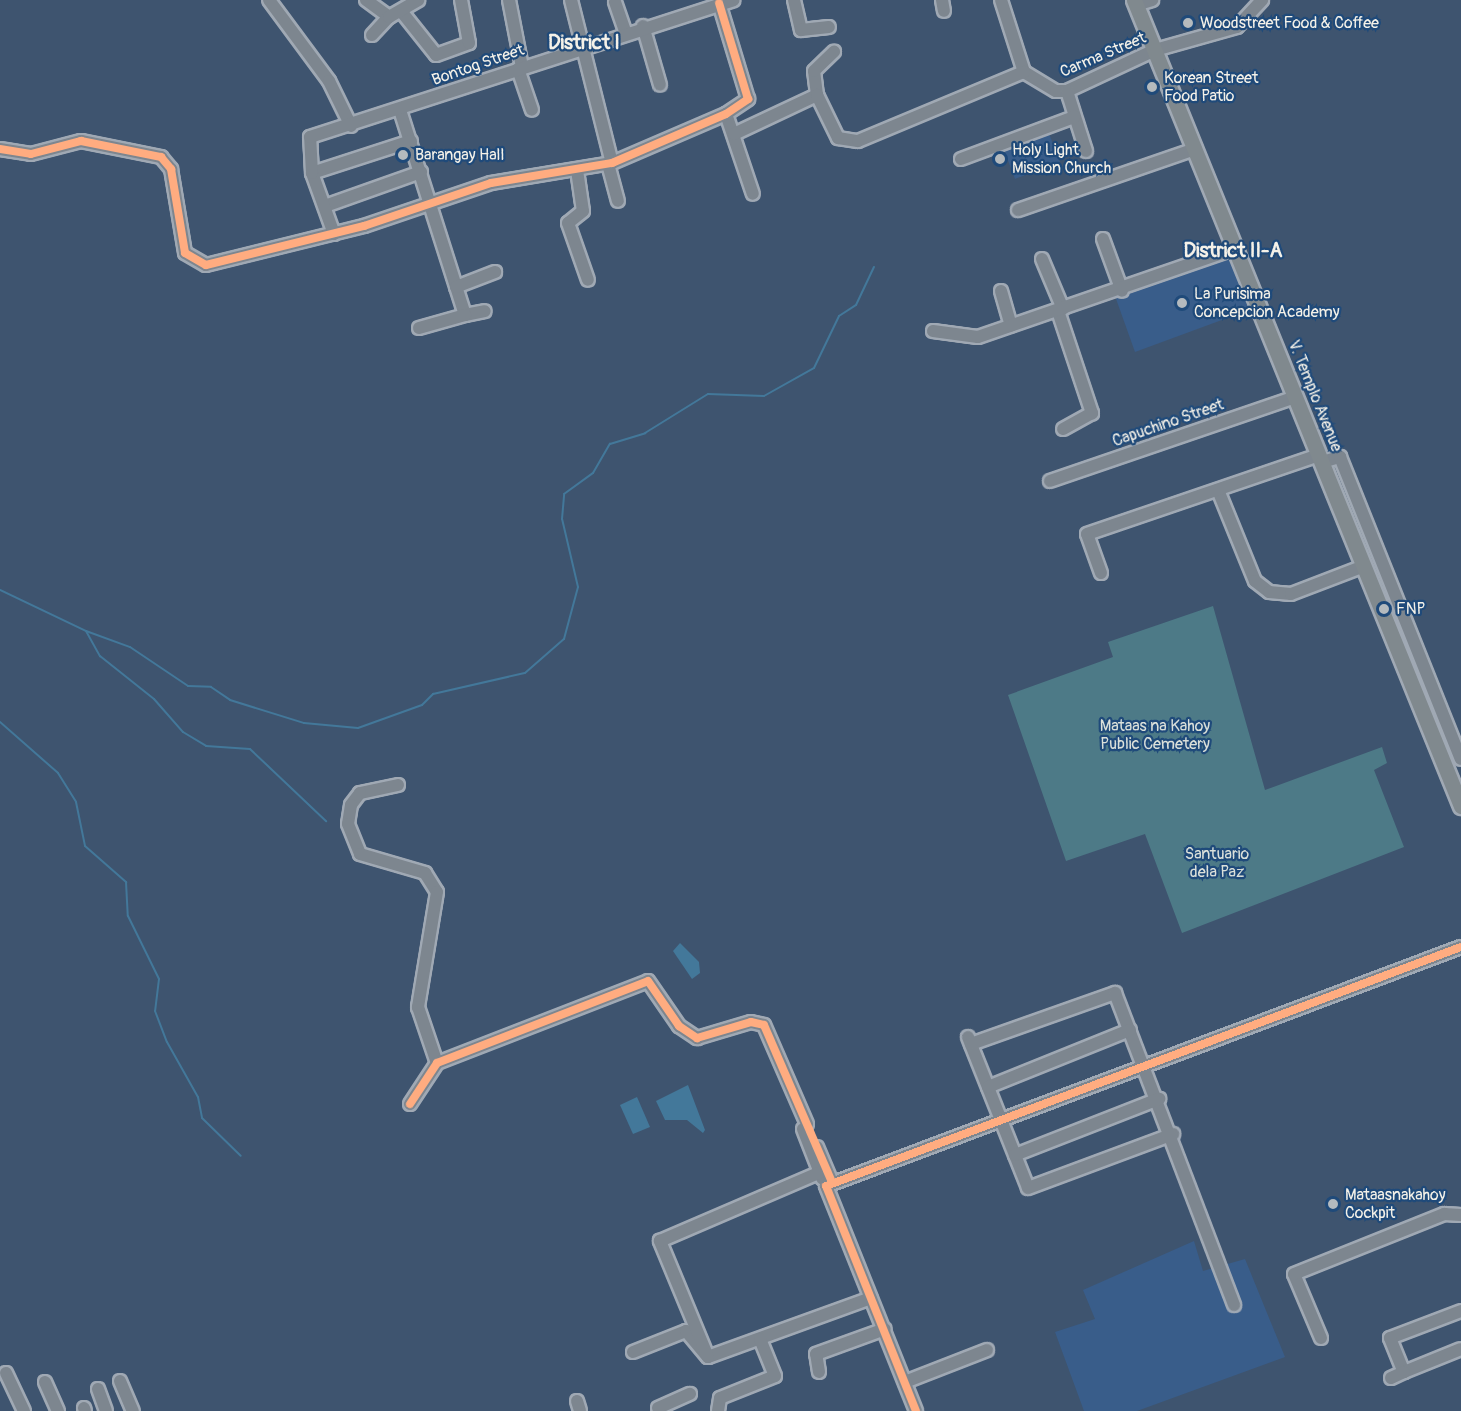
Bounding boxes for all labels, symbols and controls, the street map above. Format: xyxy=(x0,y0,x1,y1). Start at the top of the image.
place label: Woodstreet Food & Coffee xyxy=(1200,13,1379,33)
marker: Woodstreet Food & Coffee xyxy=(1181,16,1195,30)
street label: Carma Street xyxy=(1057,28,1149,82)
district label: District I xyxy=(548,30,620,54)
street label: Bontog Street xyxy=(429,40,527,90)
place label: Korean Street Food Patio xyxy=(1164,68,1258,106)
marker: Korean Street Food Patio xyxy=(1145,80,1159,94)
place label: Holy Light Mission Church xyxy=(1012,140,1111,178)
place label: Barangay Hall xyxy=(415,145,504,165)
marker: Barangay Hall xyxy=(396,148,410,162)
marker: Holy Light Mission Church xyxy=(993,152,1007,166)
district label: District II-A xyxy=(1183,238,1283,262)
place label: La Purisima Concepcion Academy xyxy=(1194,284,1340,322)
marker: La Purisima Concepcion Academy xyxy=(1175,296,1189,310)
street label: V. Templo Avenue xyxy=(1284,337,1346,455)
street label: Capuchino Street xyxy=(1110,395,1226,451)
place label: FNP xyxy=(1396,599,1425,619)
marker: FNP xyxy=(1377,602,1391,616)
park label: Mataas na Kahoy Public Cemetery xyxy=(1100,716,1210,754)
park label: Santuario dela Paz xyxy=(1185,844,1249,882)
place label: Mataasnakahoy Cockpit xyxy=(1345,1185,1445,1223)
marker: Mataasnakahoy Cockpit xyxy=(1326,1197,1340,1211)

